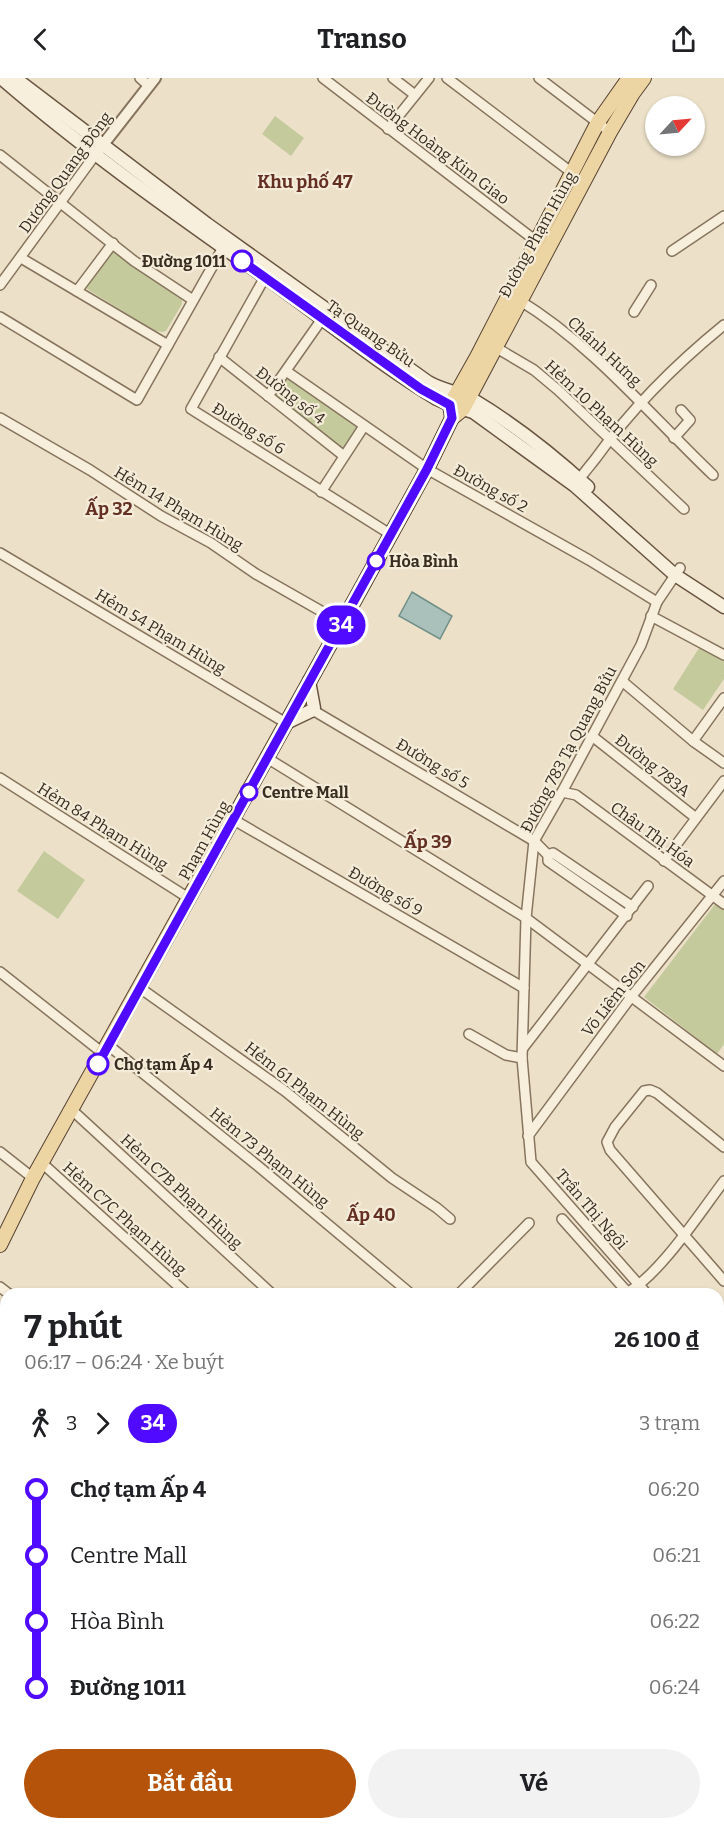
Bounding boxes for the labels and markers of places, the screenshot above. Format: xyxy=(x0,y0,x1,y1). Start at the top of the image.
marker: Đường 1011 xyxy=(231,250,253,272)
place label: Đường 1011 xyxy=(142,252,226,271)
marker: Hòa Bình xyxy=(367,552,385,570)
place label: Hòa Bình xyxy=(389,552,458,571)
marker: Centre Mall xyxy=(240,783,258,801)
place label: Centre Mall xyxy=(262,783,349,802)
place label: Chợ tạm Ấp 4 xyxy=(114,1052,213,1074)
marker: Chợ tạm Ấp 4 xyxy=(87,1053,109,1075)

